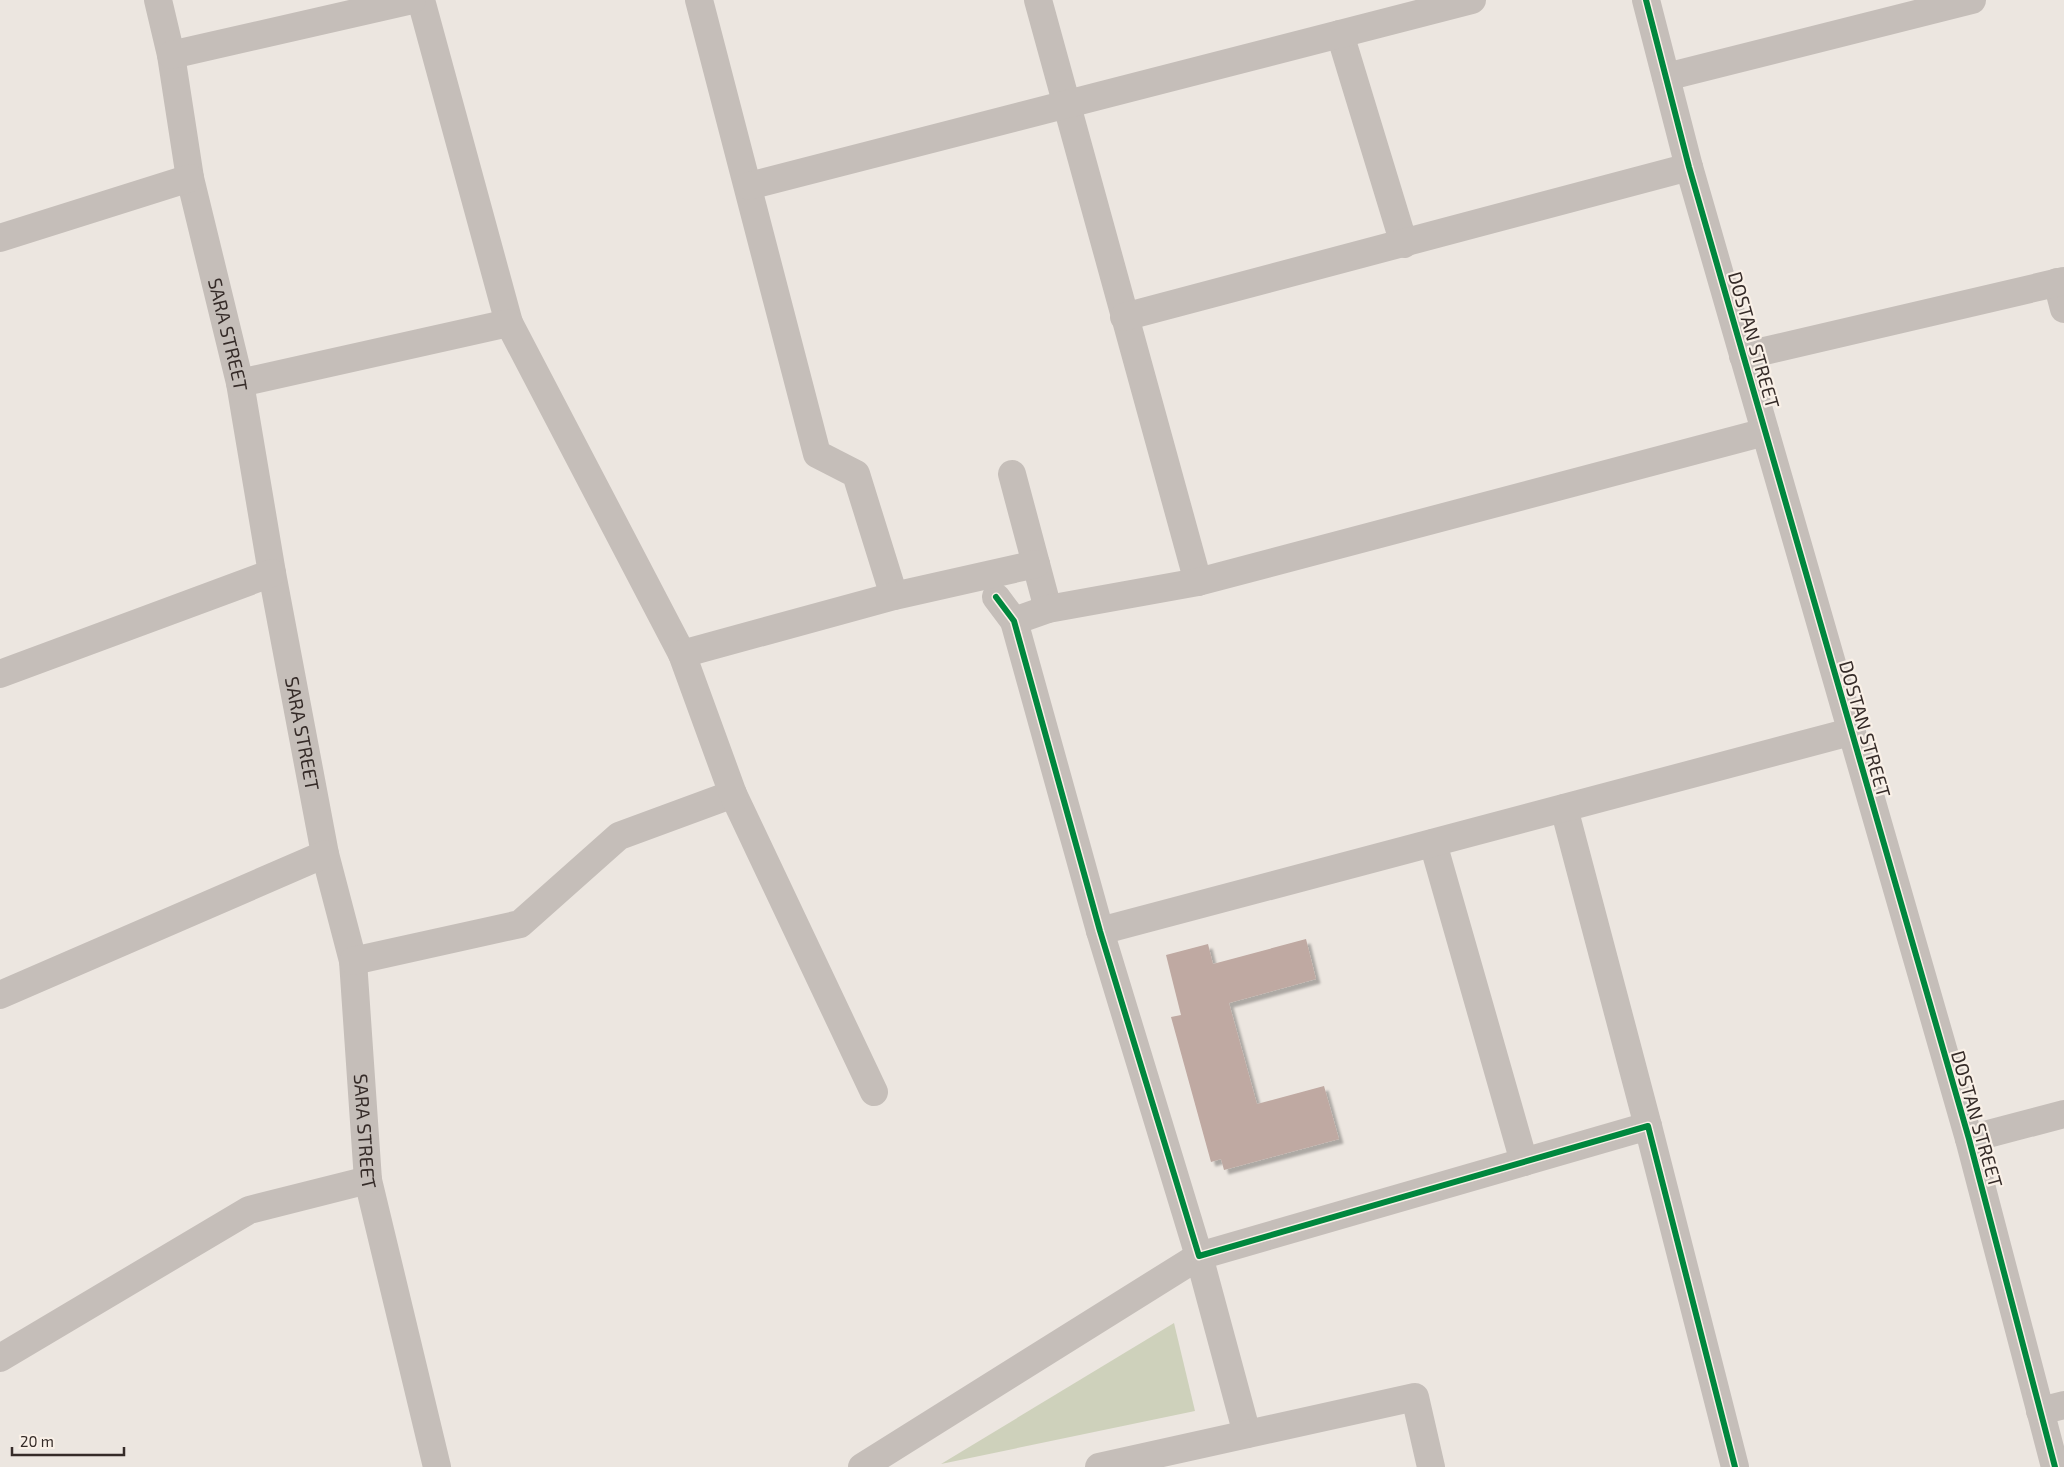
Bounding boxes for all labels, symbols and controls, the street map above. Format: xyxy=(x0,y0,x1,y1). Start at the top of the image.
street label: DOSTAN STREET xyxy=(1724,269,1785,411)
street label: SARA STREET xyxy=(204,275,253,393)
street label: DOSTAN STREET xyxy=(1835,658,1896,800)
street label: SARA STREET xyxy=(281,674,325,792)
street label: DOSTAN STREET xyxy=(1947,1048,2008,1190)
street label: SARA STREET xyxy=(350,1073,382,1191)
scale bar xyxy=(12,1424,125,1456)
text: 20 m xyxy=(20,1432,54,1450)

